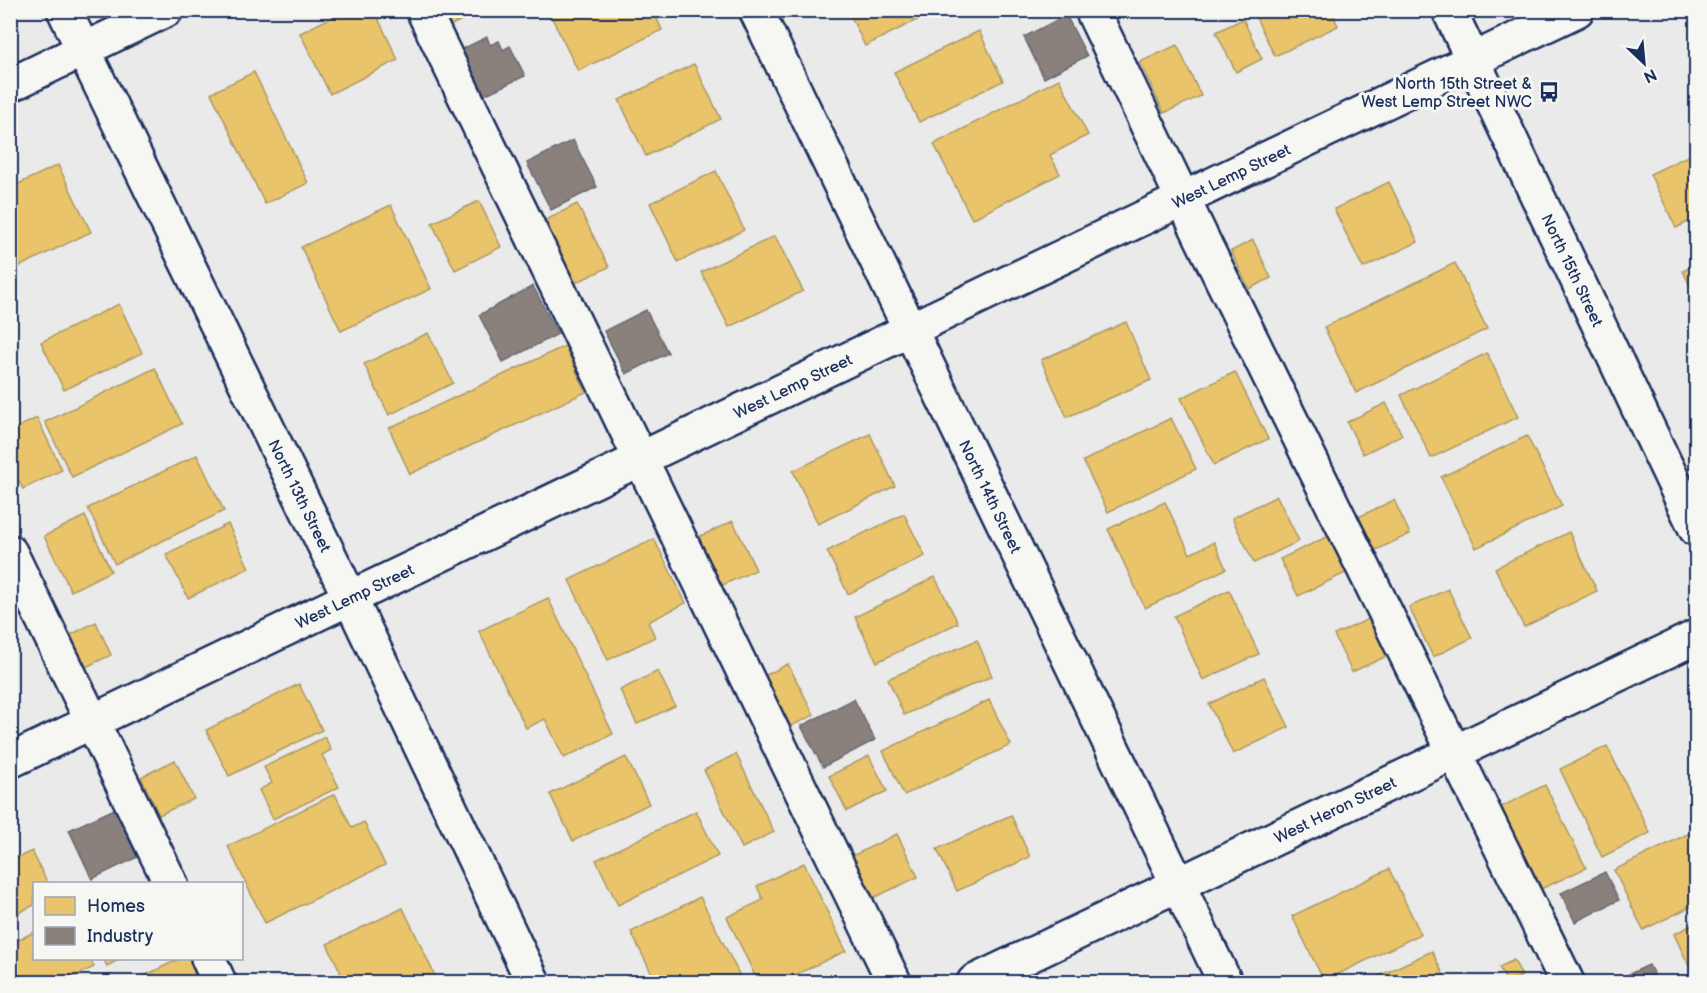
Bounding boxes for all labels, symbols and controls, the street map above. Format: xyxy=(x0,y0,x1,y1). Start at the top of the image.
north arrow xyxy=(1614,33,1674,93)
text: N xyxy=(1640,64,1659,86)
place label: North 15th Street & West Lemp Street NWC xyxy=(1361,75,1532,112)
bus stop icon: North 15th Street & West Lemp Street NWC xyxy=(1537,80,1561,104)
street label: West Lemp Street xyxy=(1169,141,1294,214)
street label: North 15th Street xyxy=(1537,211,1606,330)
street label: West Lemp Street xyxy=(731,351,856,424)
street label: North 13th Street xyxy=(263,437,334,556)
street label: North 14th Street xyxy=(954,438,1025,557)
street label: West Lemp Street xyxy=(293,561,418,634)
street label: West Heron Street xyxy=(1271,774,1400,848)
legend xyxy=(33,882,243,960)
text: Homes xyxy=(87,896,145,917)
text: Industry xyxy=(87,926,154,947)

